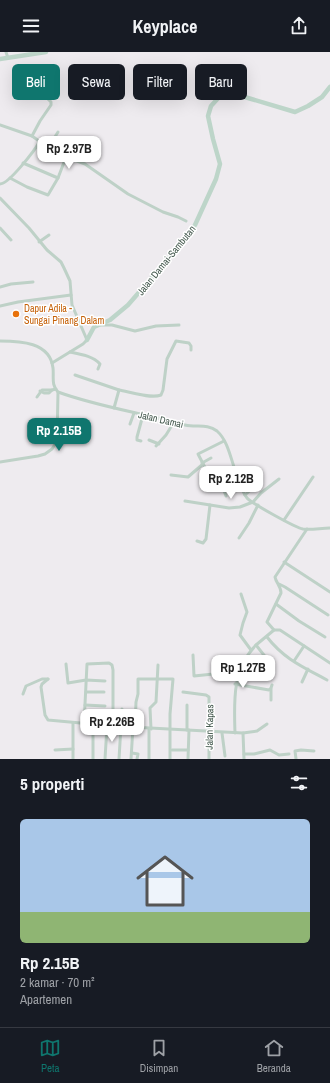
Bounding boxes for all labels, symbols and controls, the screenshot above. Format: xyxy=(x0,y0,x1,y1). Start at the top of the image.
text: Keyplace xyxy=(133,14,197,39)
icon: menu xyxy=(20,15,42,37)
icon: share xyxy=(288,15,310,37)
chip: Beli xyxy=(12,64,60,100)
chip: Sewa xyxy=(68,64,125,100)
chip: Filter xyxy=(133,64,187,100)
chip: Baru xyxy=(195,64,247,100)
pin: Rp 2.97B xyxy=(28,136,110,170)
text: Rp 2.97B xyxy=(46,140,92,157)
street label: Jalan Damai-Sambutan xyxy=(134,223,199,298)
place label: Dapur Adila - Sungai Pinang Dalam xyxy=(24,302,104,327)
marker: Dapur Adila - Sungai Pinang Dalam xyxy=(11,309,21,319)
street label: Jalan Damai xyxy=(137,408,185,431)
pin: Rp 2.15B xyxy=(18,418,100,452)
text: Rp 2.15B xyxy=(36,422,82,439)
pin: Rp 2.12B xyxy=(190,466,272,500)
text: Rp 2.12B xyxy=(208,470,254,487)
pin: Rp 1.27B xyxy=(202,655,284,689)
text: Rp 1.27B xyxy=(220,659,266,676)
street label: Jalan Kapas xyxy=(203,704,216,750)
pin: Rp 2.26B xyxy=(71,709,153,743)
text: Rp 2.26B xyxy=(89,713,135,730)
text: 5 properti xyxy=(20,772,84,795)
icon: filters xyxy=(288,772,310,794)
icon: home xyxy=(129,845,201,917)
text: Rp 2.15B xyxy=(20,951,80,974)
text: 2 kamar · 70 m² xyxy=(20,974,95,991)
text: Apartemen xyxy=(20,991,72,1008)
tab: Peta xyxy=(39,1037,61,1075)
tab: Disimpan xyxy=(140,1037,178,1075)
tab: Beranda xyxy=(257,1037,291,1075)

